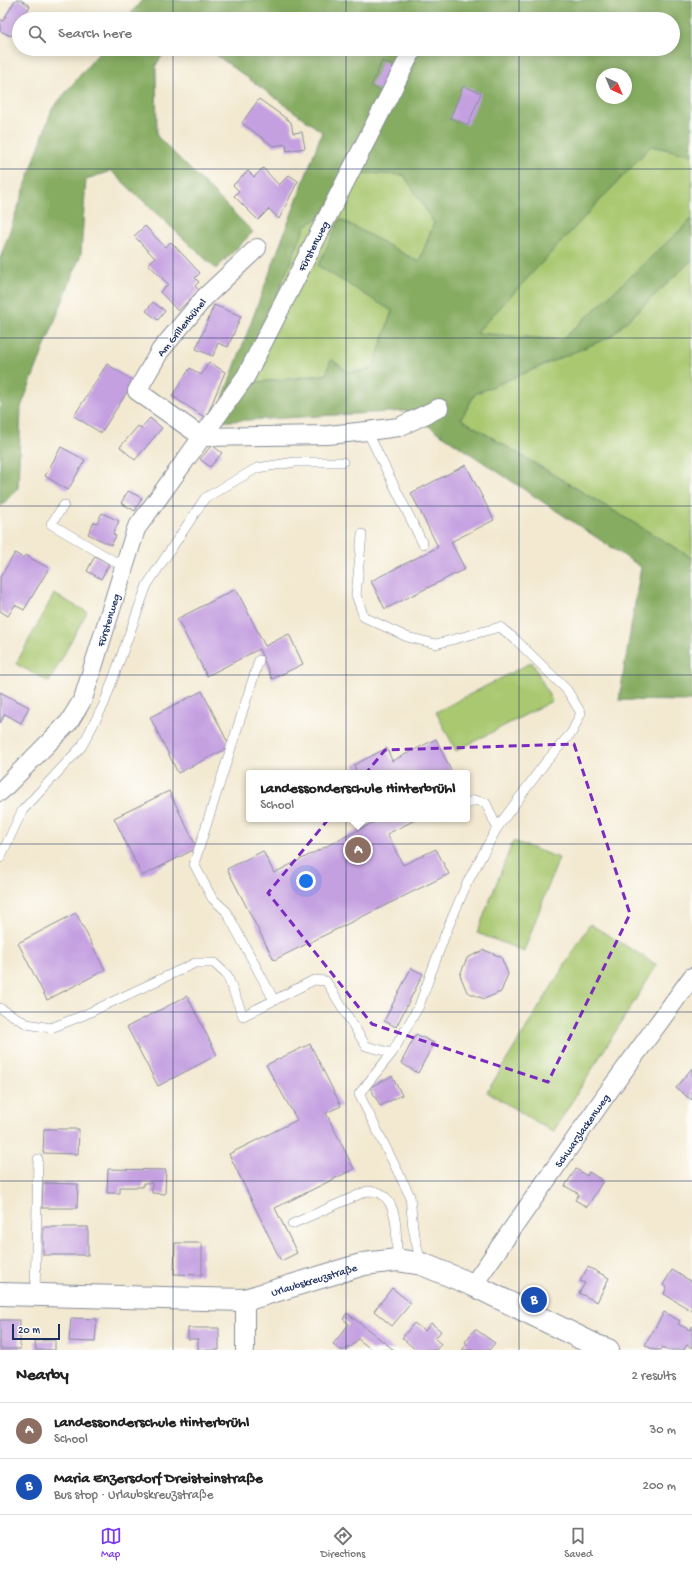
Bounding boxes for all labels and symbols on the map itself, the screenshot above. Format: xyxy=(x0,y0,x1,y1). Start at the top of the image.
north arrow xyxy=(596,68,632,104)
street label: Fürstenweg xyxy=(296,220,332,275)
street label: Am Grillenbühel xyxy=(156,297,210,360)
street label: Fürstenweg xyxy=(95,593,123,649)
pin: A xyxy=(345,835,371,865)
your location xyxy=(296,871,316,891)
street label: Schwarzlackenweg xyxy=(553,1092,613,1170)
street label: Urlaubskreuzstraße xyxy=(270,1262,359,1300)
pin: B xyxy=(521,1285,547,1315)
scale bar xyxy=(12,1322,60,1341)

